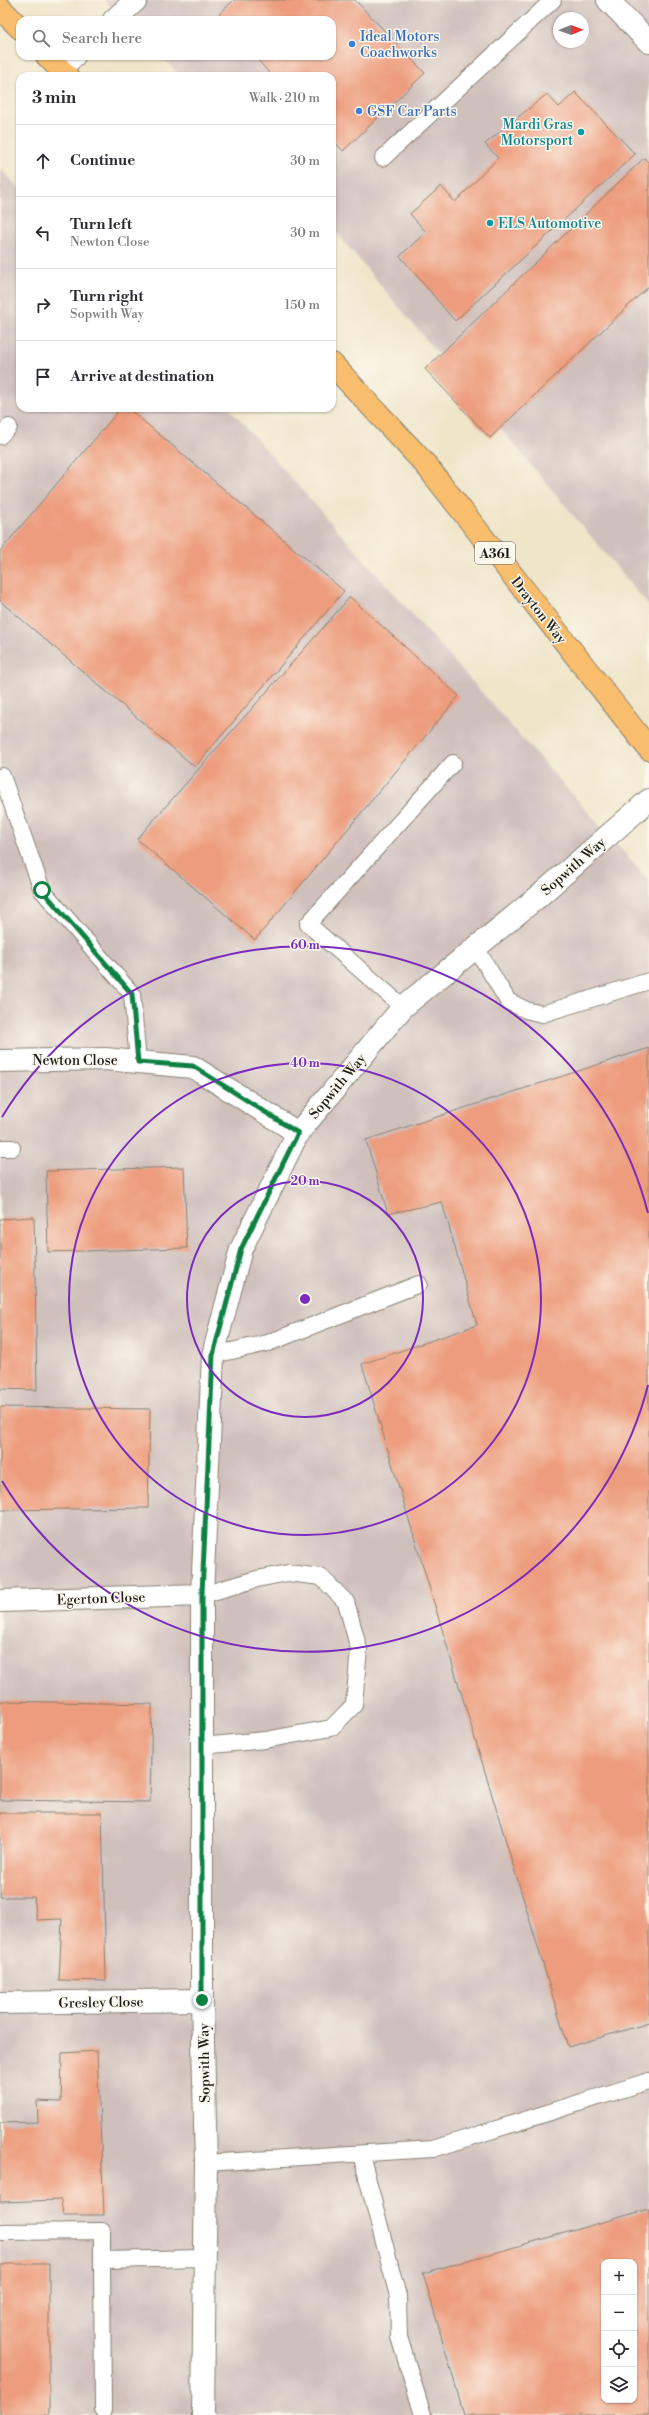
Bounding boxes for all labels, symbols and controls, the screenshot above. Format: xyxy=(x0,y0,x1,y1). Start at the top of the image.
north arrow xyxy=(553,12,589,48)
search box xyxy=(16,16,336,60)
icon: search xyxy=(30,27,52,49)
place label: Ideal Motors Coachworks xyxy=(360,28,439,62)
text: Search here xyxy=(62,29,142,48)
marker: Ideal Motors Coachworks xyxy=(347,39,357,49)
text: 3 min xyxy=(32,87,76,109)
text: Walk · 210 m xyxy=(249,90,320,106)
place label: GSF Car Parts xyxy=(367,103,457,121)
marker: GSF Car Parts xyxy=(354,106,364,116)
place label: Mardi Gras Motorsport xyxy=(501,116,573,150)
marker: Mardi Gras Motorsport xyxy=(576,127,586,137)
icon: ahead xyxy=(32,150,54,172)
text: Continue xyxy=(70,151,135,170)
text: 30 m xyxy=(290,153,320,169)
text: Turn left xyxy=(70,215,132,234)
place label: ELS Automotive xyxy=(498,215,601,233)
marker: ELS Automotive xyxy=(485,218,495,228)
icon: left xyxy=(32,222,54,244)
text: 30 m xyxy=(290,225,320,241)
text: Newton Close xyxy=(70,234,150,250)
text: Turn right xyxy=(70,287,144,306)
icon: right xyxy=(32,294,54,316)
text: 150 m xyxy=(285,297,320,313)
text: Sopwith Way xyxy=(70,306,144,322)
icon: arrive xyxy=(32,366,54,388)
text: Arrive at destination xyxy=(70,367,214,386)
road number: A361 xyxy=(475,542,515,564)
street label: Drayton Way xyxy=(506,574,570,648)
street label: Sopwith Way xyxy=(538,834,610,900)
route start xyxy=(33,881,51,899)
text: 60 m xyxy=(290,938,320,953)
street label: Sopwith Way xyxy=(305,1050,370,1123)
street label: Newton Close xyxy=(32,1052,118,1070)
text: 40 m xyxy=(290,1056,320,1071)
text: 20 m xyxy=(290,1174,320,1189)
centre of rings xyxy=(298,1292,312,1306)
street label: Egerton Close xyxy=(56,1588,146,1610)
route end xyxy=(193,1991,211,2009)
street label: Gresley Close xyxy=(58,1993,144,2013)
street label: Sopwith Way xyxy=(195,2023,215,2103)
map controls xyxy=(601,2259,637,2403)
button: + xyxy=(601,2259,637,2295)
button: − xyxy=(601,2295,637,2331)
button: locate xyxy=(601,2331,637,2367)
button: layers xyxy=(601,2367,637,2403)

